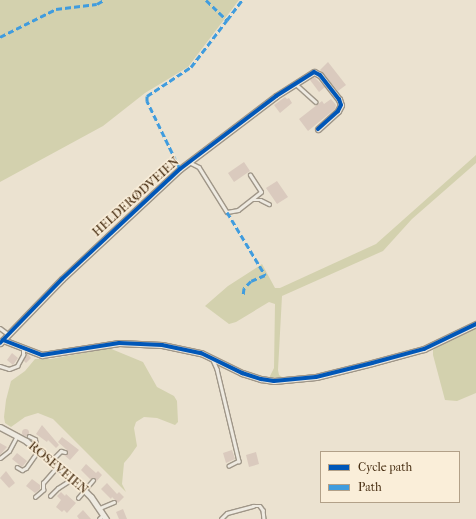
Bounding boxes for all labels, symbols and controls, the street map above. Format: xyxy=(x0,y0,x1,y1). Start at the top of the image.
street label: HELDERØDVEIEN xyxy=(89,154,183,240)
street label: ROSEVEIEN xyxy=(25,438,91,498)
legend xyxy=(320,451,460,503)
text: Cycle path xyxy=(358,460,412,474)
text: Path xyxy=(358,480,382,494)

